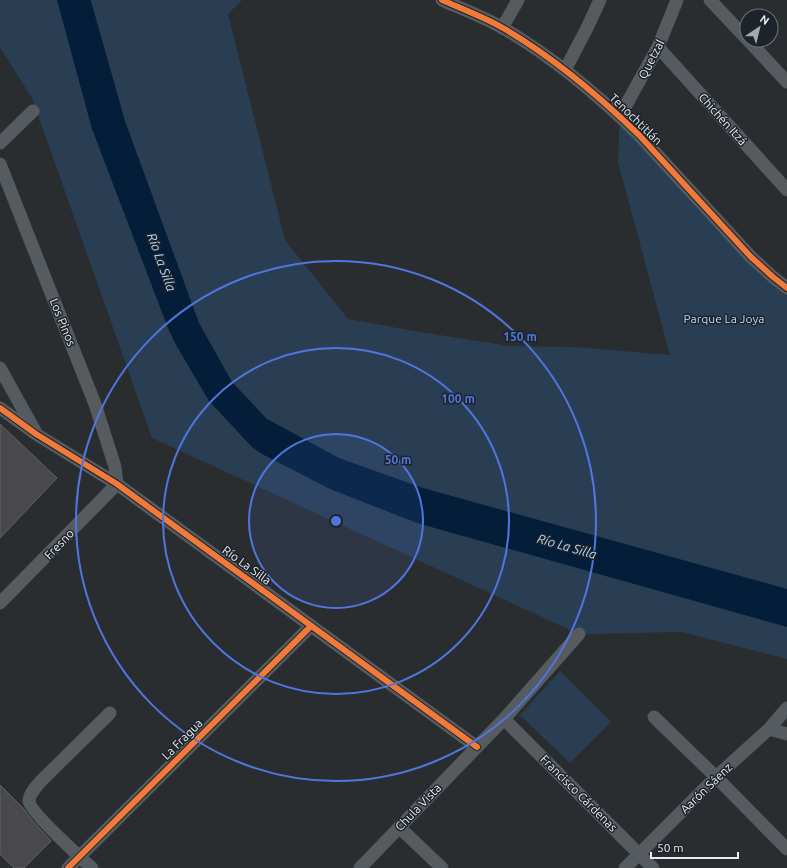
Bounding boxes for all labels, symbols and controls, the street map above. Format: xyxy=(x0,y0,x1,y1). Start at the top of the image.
north arrow xyxy=(739,8,779,48)
text: N xyxy=(758,13,772,27)
street label: Quetzal xyxy=(636,37,666,81)
street label: Chichén Itzá xyxy=(696,90,750,148)
street label: Tenochtitlán xyxy=(607,91,665,147)
water label: Río La Silla xyxy=(145,231,179,293)
street label: Los Pinos xyxy=(48,296,78,348)
park label: Parque La Joya xyxy=(684,312,764,325)
text: 150 m xyxy=(503,330,537,343)
text: 100 m xyxy=(441,392,475,405)
text: 50 m xyxy=(385,453,411,466)
centre of rings xyxy=(329,514,343,528)
street label: Fresno xyxy=(42,526,76,562)
water label: Río La Silla xyxy=(536,531,598,561)
street label: Río La Silla xyxy=(220,543,274,587)
street label: La Fragua xyxy=(159,716,205,762)
street label: Francisco Cárdenas xyxy=(538,752,620,834)
street label: Aarón Sáenz xyxy=(678,760,735,816)
street label: Chula Vista xyxy=(392,781,444,833)
scale bar xyxy=(651,834,738,860)
text: 50 m xyxy=(657,841,684,854)

